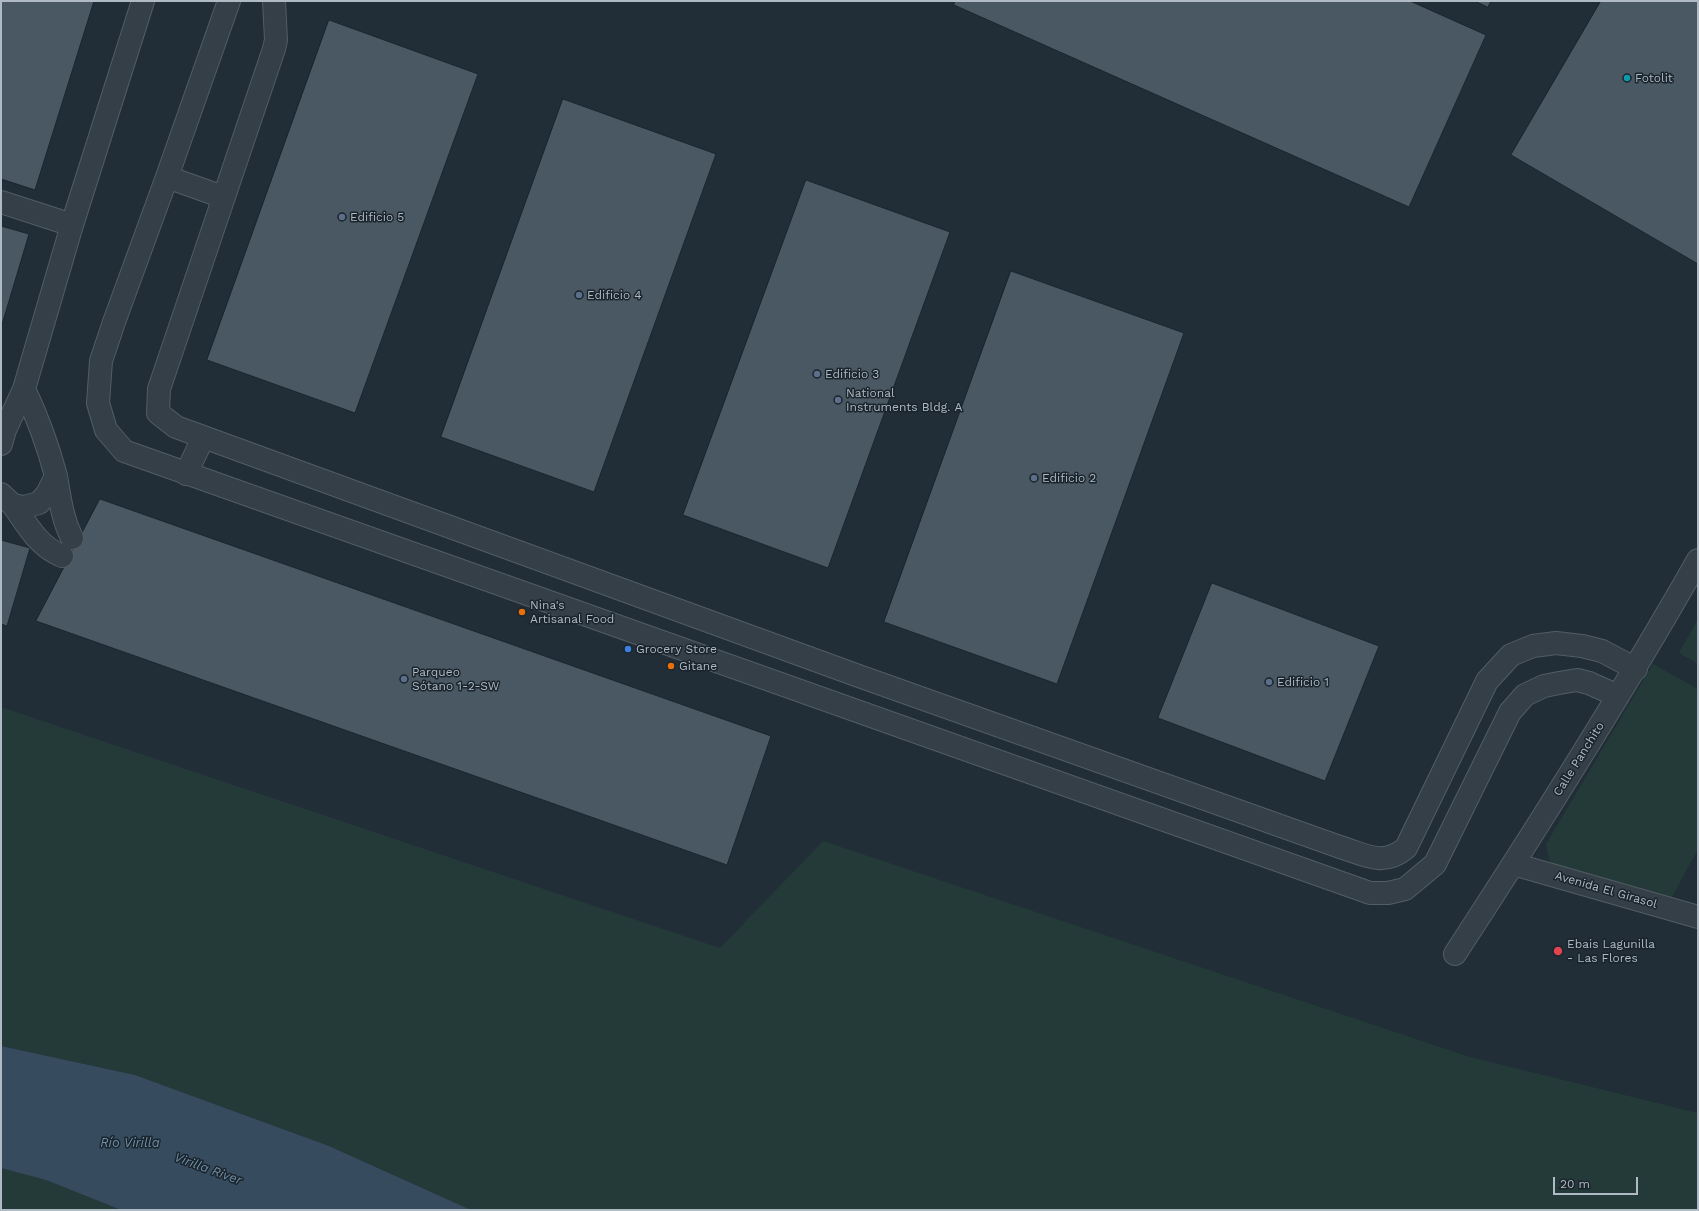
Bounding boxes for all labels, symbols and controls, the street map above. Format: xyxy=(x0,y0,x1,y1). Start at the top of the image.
place label: Fotolit xyxy=(1635,71,1673,85)
marker: Fotolit xyxy=(1622,73,1632,83)
place label: Edificio 5 xyxy=(350,210,404,224)
marker: Edificio 5 xyxy=(337,212,347,222)
place label: Edificio 4 xyxy=(587,288,642,302)
marker: Edificio 4 xyxy=(574,290,584,300)
place label: Edificio 3 xyxy=(825,367,879,381)
marker: Edificio 3 xyxy=(812,369,822,379)
place label: National Instruments Bldg. A xyxy=(846,386,962,414)
marker: National Instruments Bldg. A xyxy=(833,395,843,405)
place label: Edificio 2 xyxy=(1042,471,1096,485)
marker: Edificio 2 xyxy=(1029,473,1039,483)
place label: Nina's Artisanal Food xyxy=(530,598,614,626)
marker: Nina's Artisanal Food xyxy=(517,607,527,617)
place label: Grocery Store xyxy=(636,642,717,656)
marker: Grocery Store xyxy=(623,644,633,654)
place label: Gitane xyxy=(679,659,717,673)
marker: Gitane xyxy=(666,661,676,671)
place label: Parqueo Sótano 1-2-SW xyxy=(412,665,499,693)
marker: Parqueo Sótano 1-2-SW xyxy=(399,674,409,684)
place label: Edificio 1 xyxy=(1277,675,1329,689)
marker: Edificio 1 xyxy=(1264,677,1274,687)
street label: Calle Panchito xyxy=(1551,719,1607,799)
street label: Avenida El Girasol xyxy=(1553,869,1659,911)
place label: Ebais Lagunilla - Las Flores xyxy=(1567,937,1655,965)
marker: Ebais Lagunilla - Las Flores xyxy=(1552,945,1564,957)
water label: Río Virilla xyxy=(100,1135,160,1151)
water label: Virilla River xyxy=(172,1150,244,1188)
scale bar xyxy=(1555,1169,1640,1195)
text: 20 m xyxy=(1560,1177,1590,1191)

